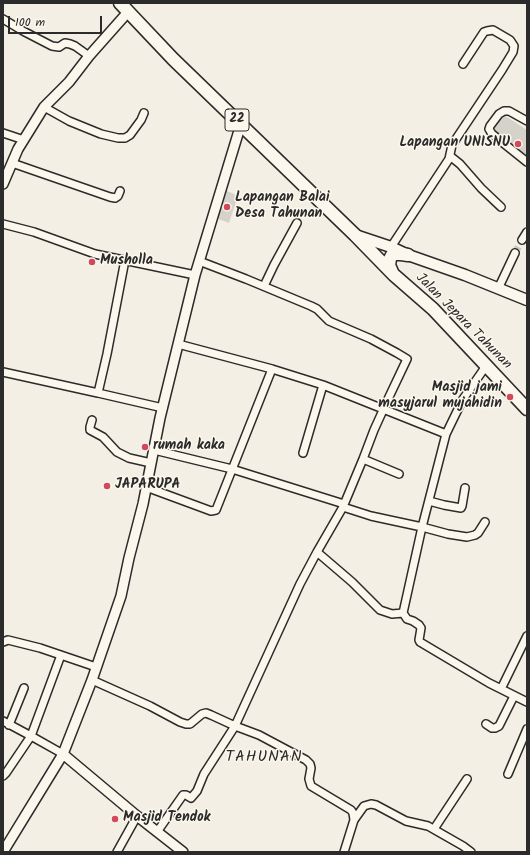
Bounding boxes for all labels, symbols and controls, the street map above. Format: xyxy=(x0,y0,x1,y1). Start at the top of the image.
scale bar xyxy=(10,8,104,34)
text: 100 m xyxy=(15,13,45,32)
road number: 22 xyxy=(225,109,249,131)
place label: Lapangan UNISNU xyxy=(399,136,510,152)
marker: Lapangan UNISNU xyxy=(513,139,523,149)
place label: Lapangan Balai Desa Tahunan xyxy=(235,191,330,224)
marker: Lapangan Balai Desa Tahunan xyxy=(222,202,232,212)
place label: Musholla xyxy=(100,254,153,270)
marker: Musholla xyxy=(87,257,97,267)
street label: Jalan Jepara Tahunan xyxy=(411,270,515,374)
place label: Masjid jami masyjarul mujahidin xyxy=(378,381,502,414)
marker: Masjid jami masyjarul mujahidin xyxy=(505,392,515,402)
place label: rumah kaka xyxy=(153,439,225,455)
marker: rumah kaka xyxy=(140,442,150,452)
place label: JAPARUPA xyxy=(115,478,180,494)
marker: JAPARUPA xyxy=(102,481,112,491)
district label: TAHUNAN xyxy=(226,748,302,768)
place label: Masjid Tendok xyxy=(123,811,211,827)
marker: Masjid Tendok xyxy=(110,814,120,824)

